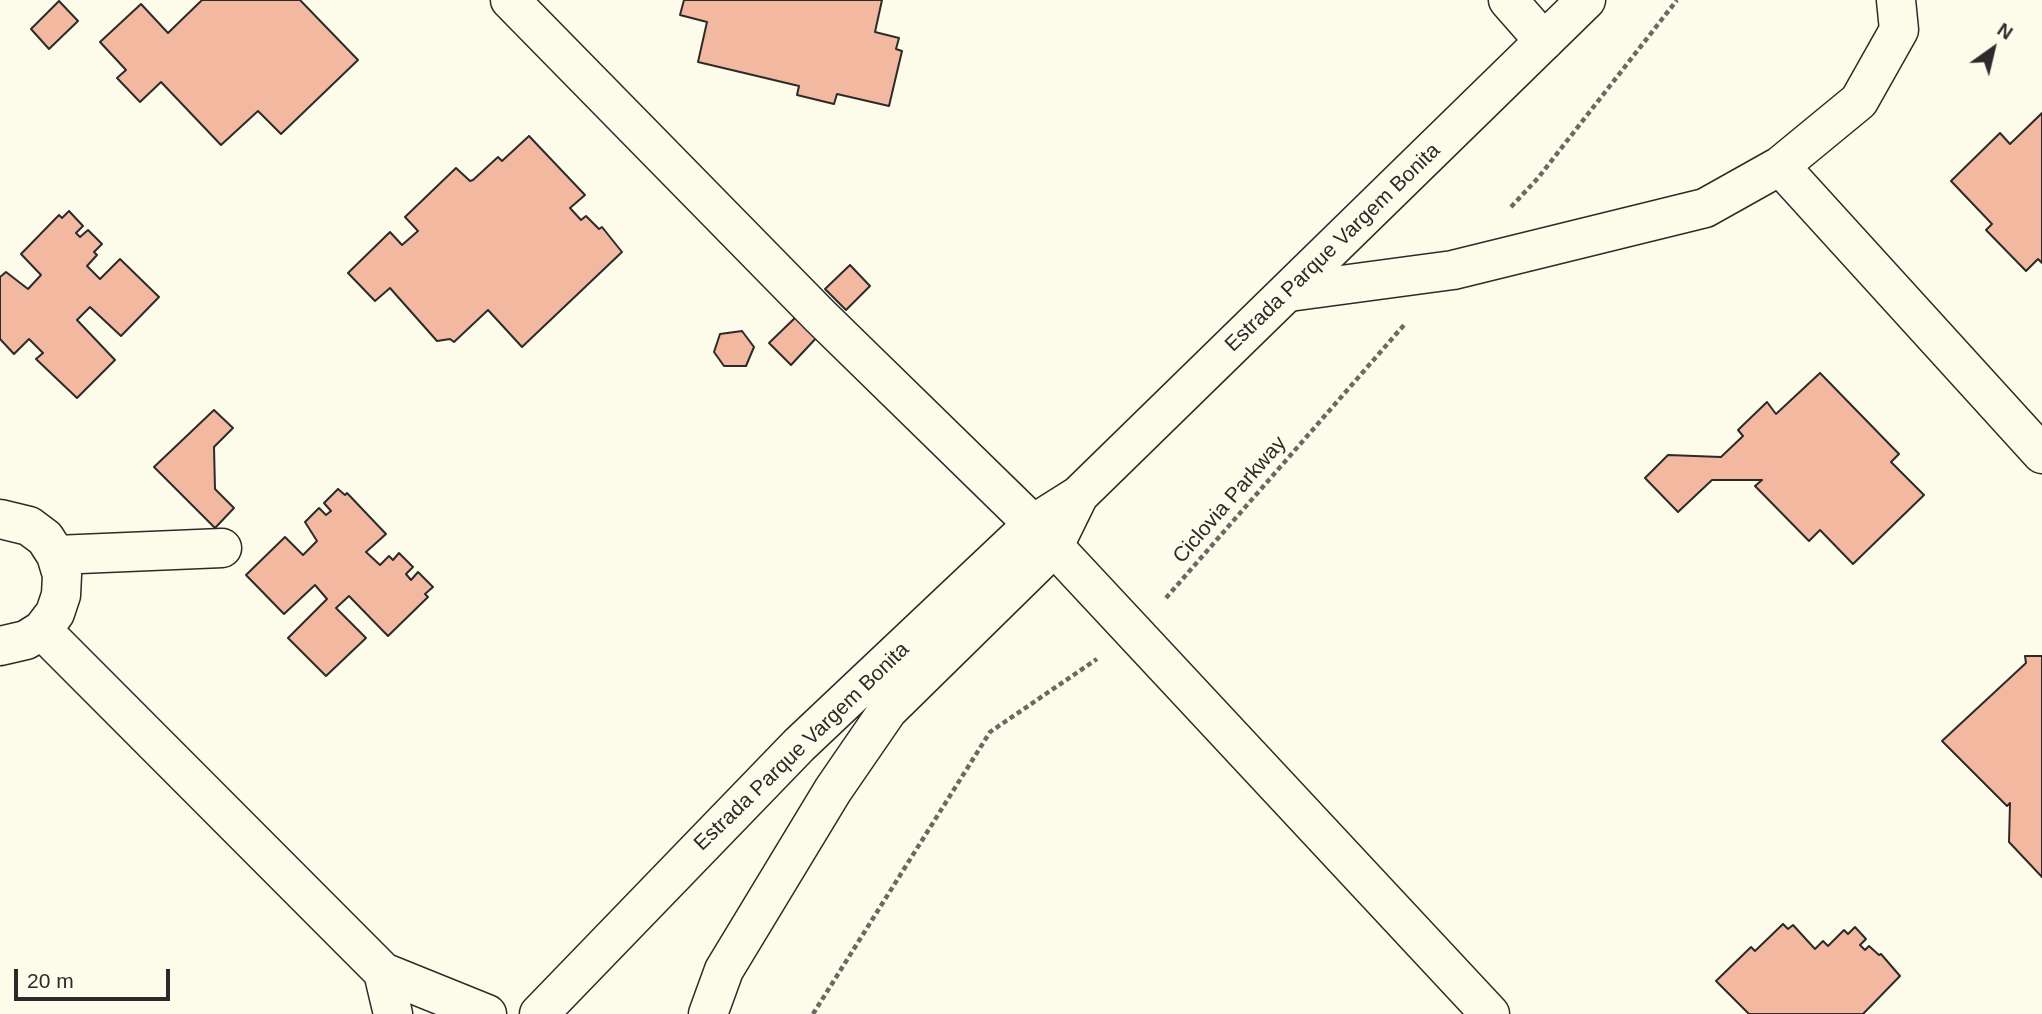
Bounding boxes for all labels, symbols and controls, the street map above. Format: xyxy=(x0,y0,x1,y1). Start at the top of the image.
north arrow xyxy=(1958,14,2028,84)
text: N xyxy=(1993,19,2017,44)
street label: Estrada Parque Vargem Bonita xyxy=(1220,139,1446,357)
street label: Ciclovia Parkway xyxy=(1168,431,1292,569)
street label: Estrada Parque Vargem Bonita xyxy=(689,638,915,856)
scale bar xyxy=(18,954,173,998)
text: 20 m xyxy=(27,969,74,992)

